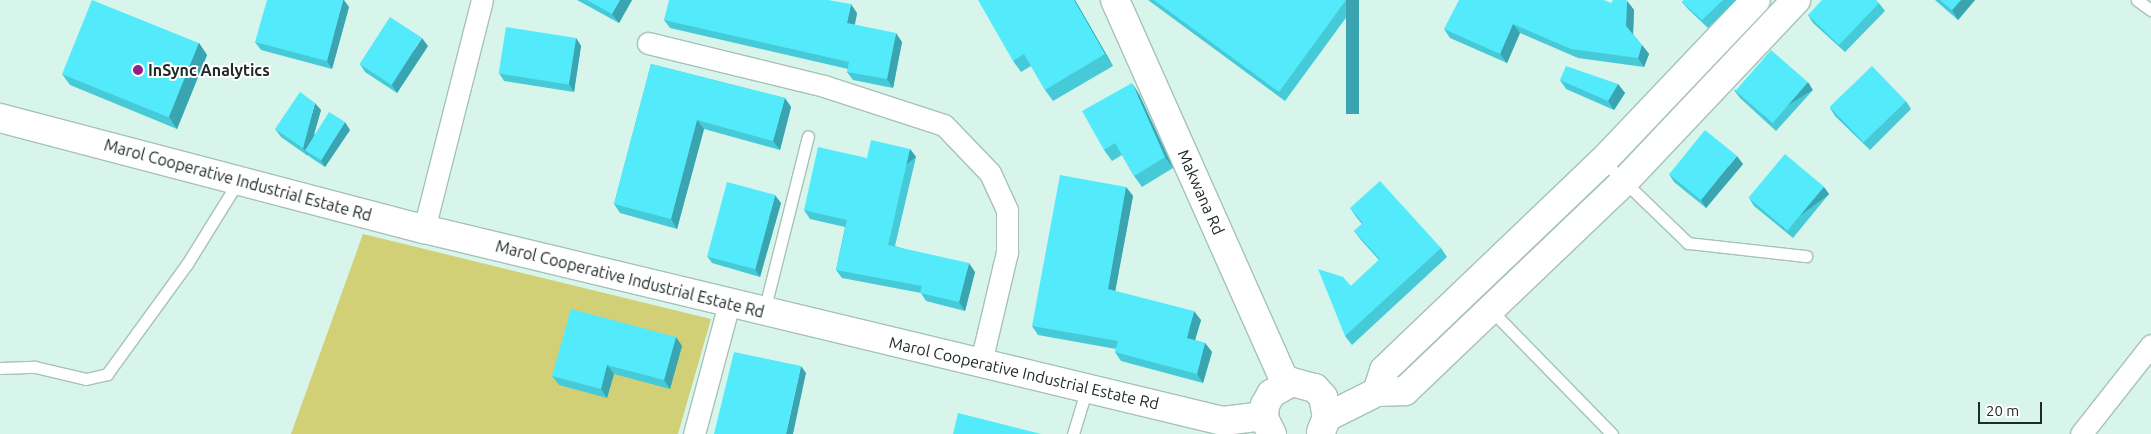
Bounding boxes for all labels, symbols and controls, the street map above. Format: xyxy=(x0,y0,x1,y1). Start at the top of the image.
place label: InSync Analytics xyxy=(148,60,270,80)
marker: InSync Analytics xyxy=(132,64,144,76)
street label: Marol Cooperative Industrial Estate Rd xyxy=(102,135,374,225)
street label: Makwana Rd xyxy=(1174,146,1228,238)
street label: Marol Cooperative Industrial Estate Rd xyxy=(494,236,766,322)
street label: Marol Cooperative Industrial Estate Rd xyxy=(887,333,1161,413)
scale bar xyxy=(1981,392,2045,424)
text: 20 m xyxy=(1986,402,2019,419)

